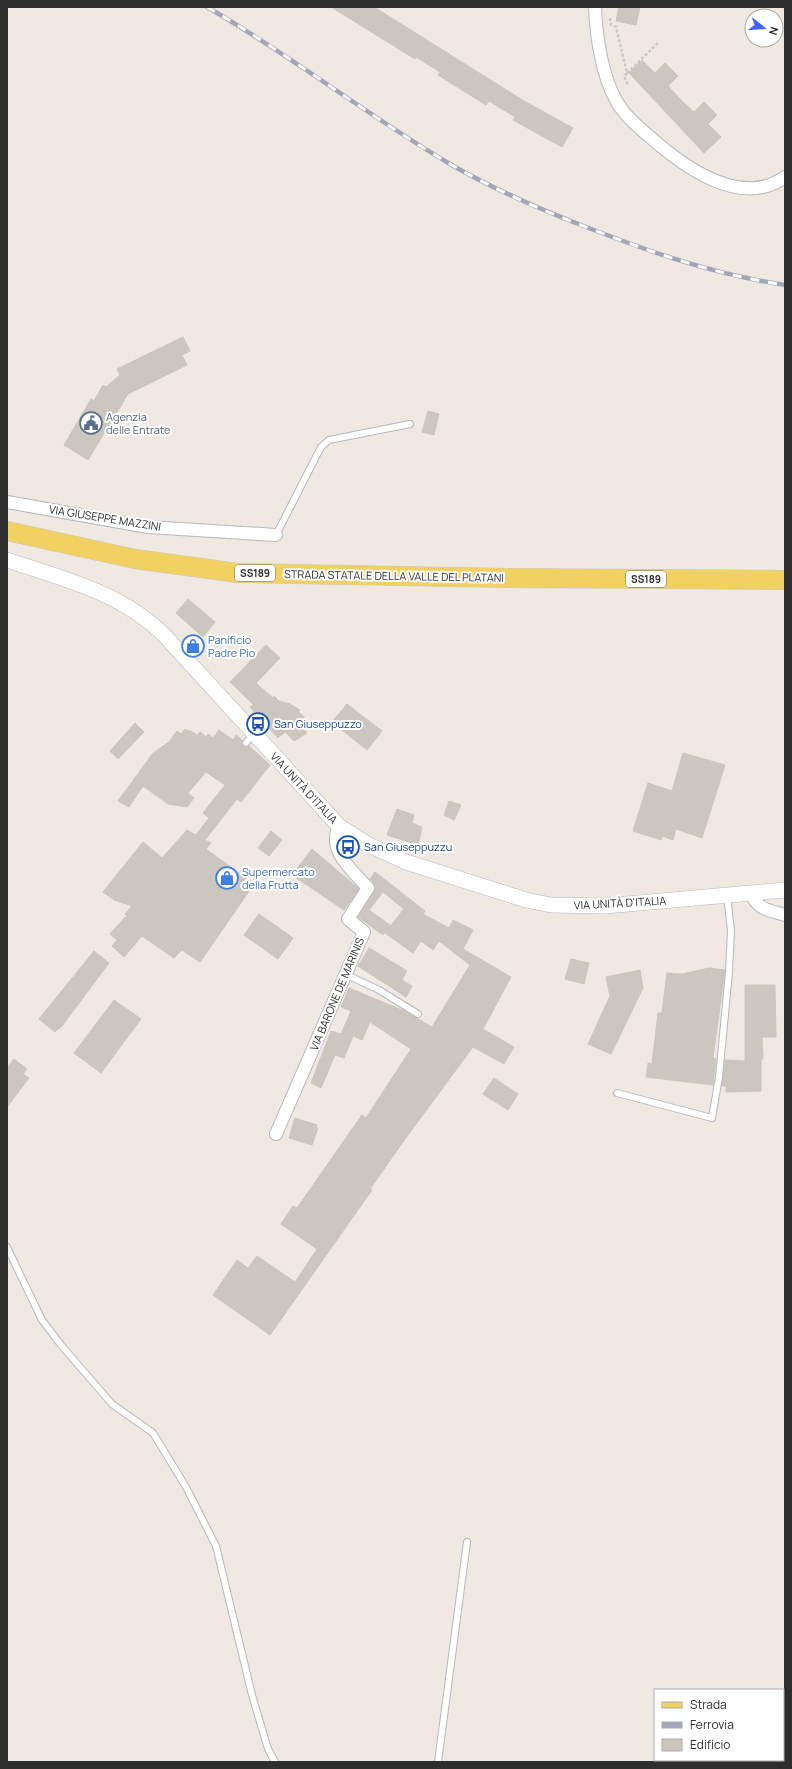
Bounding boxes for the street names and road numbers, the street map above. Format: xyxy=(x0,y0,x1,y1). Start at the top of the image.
street label: VIA GIUSEPPE MAZZINI xyxy=(48,501,162,534)
road number: SS189 xyxy=(235,565,275,581)
street label: STRADA STATALE DELLA VALLE DEL PLATANI xyxy=(284,566,504,585)
road number: SS189 xyxy=(626,571,666,587)
street label: VIA UNITÀ D'ITALIA xyxy=(267,749,341,827)
street label: VIA UNITÀ D'ITALIA xyxy=(573,893,667,912)
street label: VIA BARONE DE MARINIS xyxy=(306,935,367,1053)

